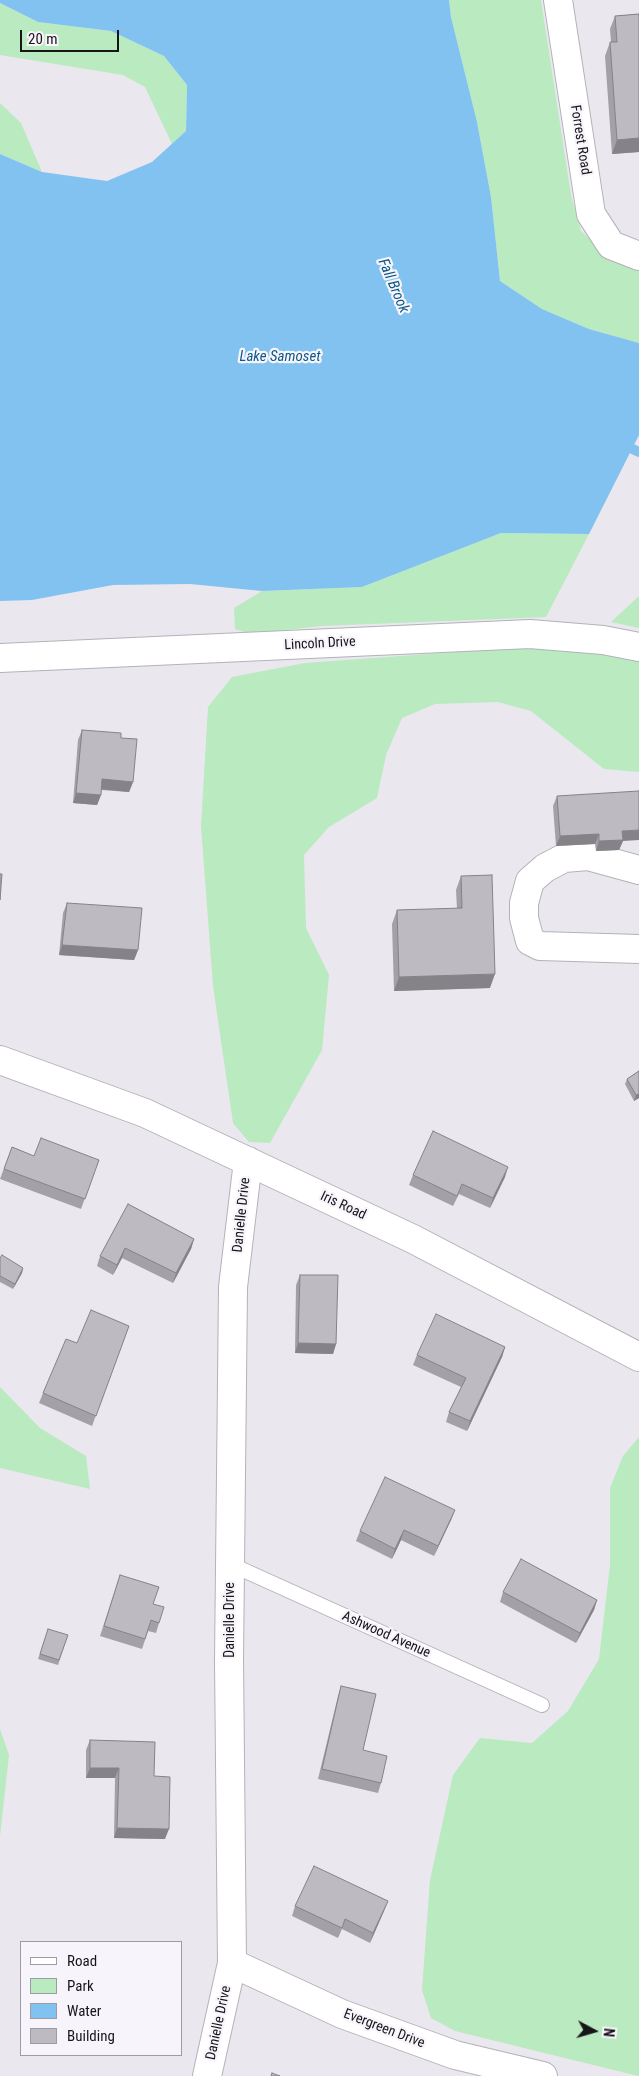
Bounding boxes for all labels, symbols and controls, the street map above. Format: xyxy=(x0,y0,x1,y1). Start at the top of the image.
scale bar xyxy=(22,20,121,52)
text: 20 m xyxy=(28,30,58,48)
street label: Forrest Road xyxy=(566,104,594,176)
water label: Fall Brook xyxy=(374,256,412,316)
water label: Lake Samoset xyxy=(239,348,321,366)
street label: Lincoln Drive xyxy=(284,634,356,654)
street label: Danielle Drive xyxy=(230,1177,254,1253)
street label: Iris Road xyxy=(317,1188,369,1224)
street label: Danielle Drive xyxy=(222,1582,238,1658)
street label: Ashwood Avenue xyxy=(339,1608,433,1662)
legend xyxy=(20,1941,182,2056)
text: Road xyxy=(67,1952,97,1970)
text: Park xyxy=(67,1977,94,1995)
street label: Danielle Drive xyxy=(203,1984,235,2062)
text: Water xyxy=(67,2002,101,2020)
street label: Evergreen Drive xyxy=(341,2006,427,2052)
north arrow xyxy=(569,2006,619,2056)
text: Building xyxy=(67,2027,115,2045)
text: N xyxy=(601,2027,617,2038)

